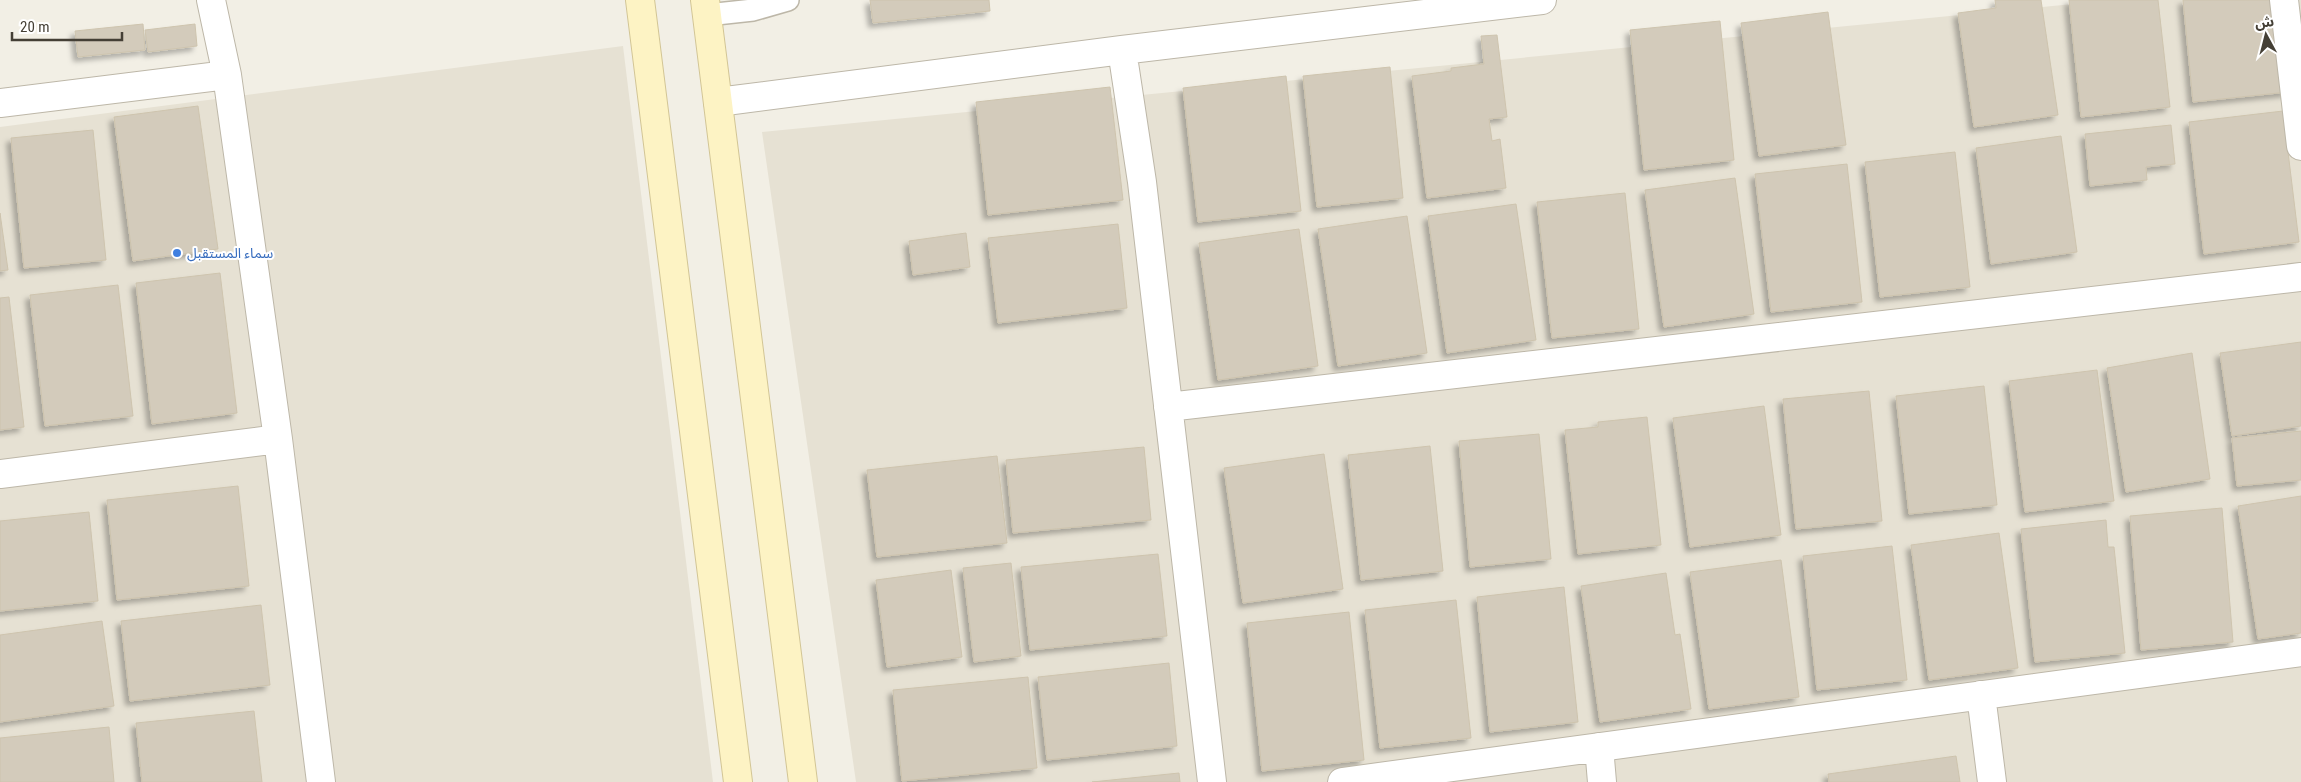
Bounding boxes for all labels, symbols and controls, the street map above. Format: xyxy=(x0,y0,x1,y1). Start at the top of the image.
scale bar xyxy=(12,10,122,42)
north arrow xyxy=(2241,10,2291,60)
text: ش xyxy=(2254,13,2275,31)
text: 20 m xyxy=(20,18,50,36)
place label: سماء المستقبل xyxy=(187,245,273,262)
marker: سماء المستقبل xyxy=(171,247,183,259)

